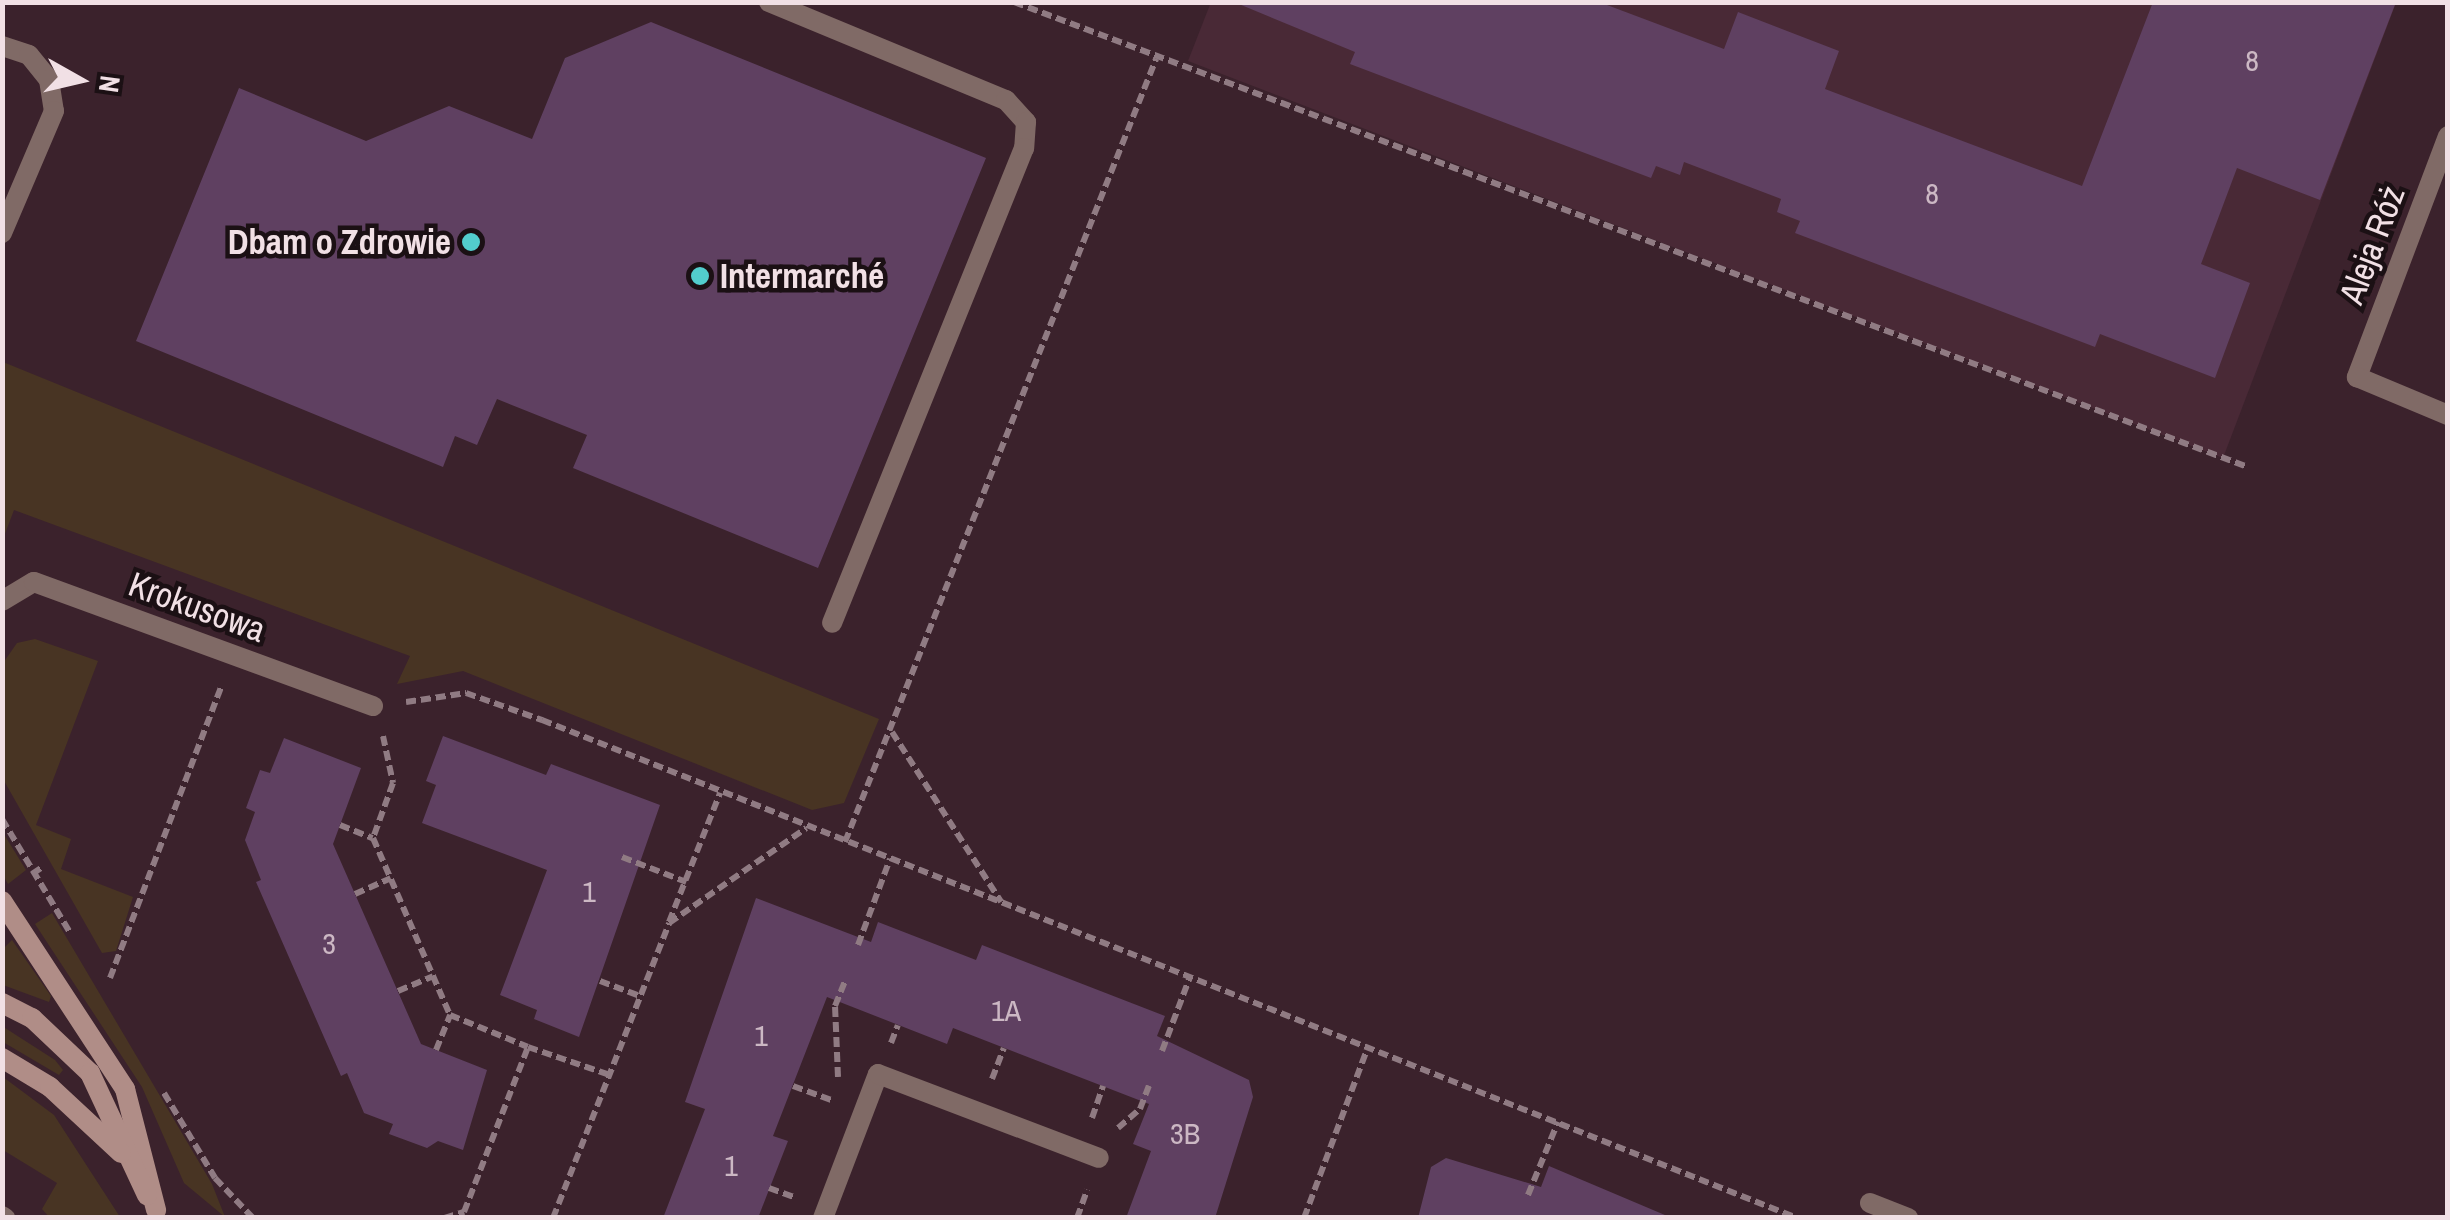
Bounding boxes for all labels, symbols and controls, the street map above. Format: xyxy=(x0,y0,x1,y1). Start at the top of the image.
north arrow xyxy=(30,30,130,130)
house number: 8 xyxy=(2245,42,2259,78)
text: N xyxy=(90,73,130,95)
house number: 8 xyxy=(1925,175,1939,211)
street label: Aleja Róż xyxy=(2330,180,2414,310)
place label: Dbam o Zdrowie xyxy=(228,221,451,263)
marker: Dbam o Zdrowie xyxy=(460,231,482,253)
place label: Intermarché xyxy=(720,255,884,297)
marker: Intermarché xyxy=(689,265,711,287)
street label: Krokusowa xyxy=(123,563,271,651)
house number: 1 xyxy=(582,873,596,909)
house number: 3 xyxy=(322,925,336,961)
house number: 1A xyxy=(991,992,1021,1028)
house number: 1 xyxy=(754,1017,768,1053)
house number: 3B xyxy=(1170,1115,1200,1151)
house number: 1 xyxy=(724,1147,738,1183)

